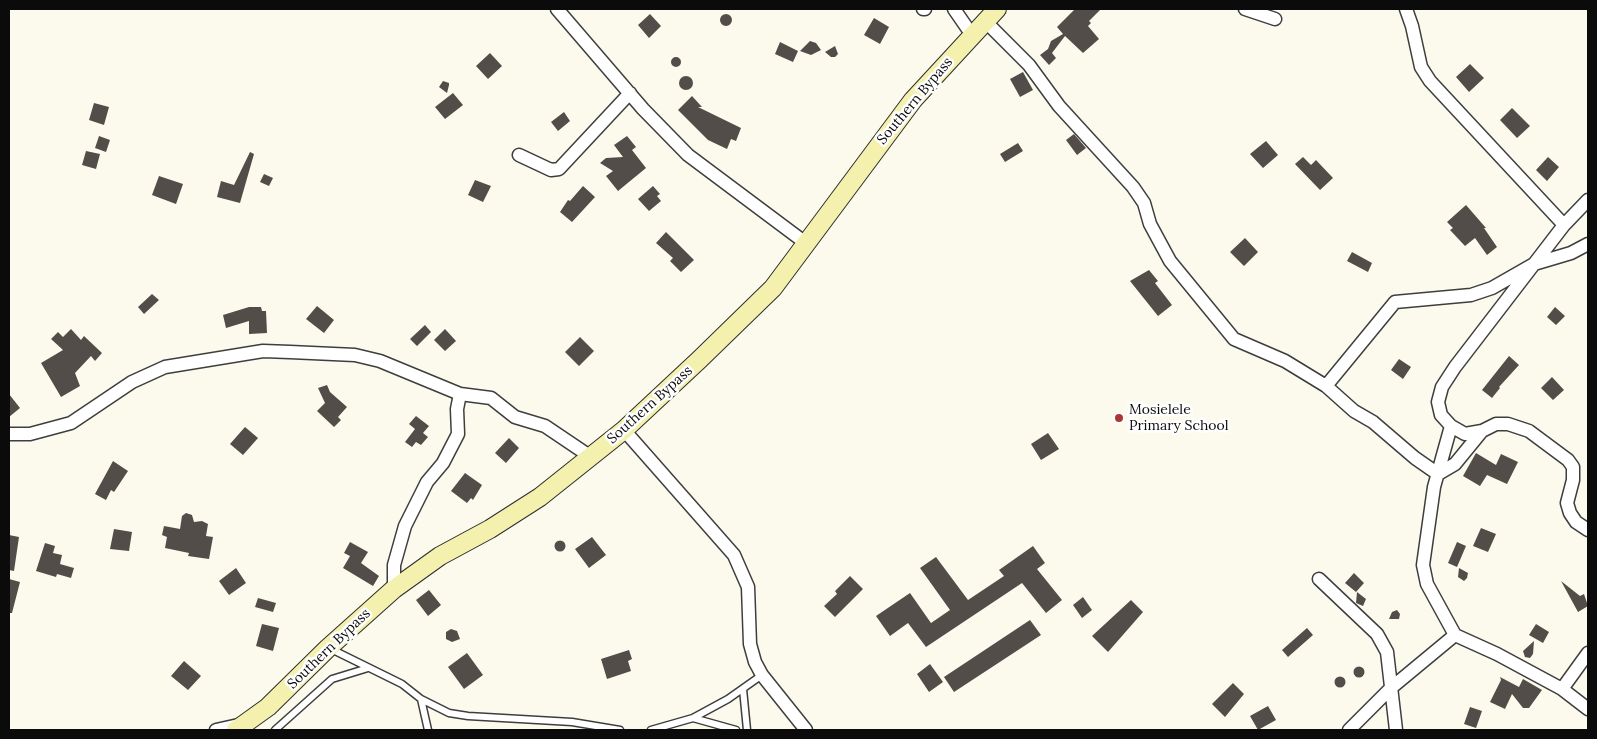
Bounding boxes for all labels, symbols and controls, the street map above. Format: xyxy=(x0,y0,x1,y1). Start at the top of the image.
street label: Southern Bypass xyxy=(874,54,956,148)
street label: Southern Bypass xyxy=(604,362,696,448)
place label: Mosielele Primary School xyxy=(1129,402,1229,434)
marker: Mosielele Primary School xyxy=(1113,412,1125,424)
street label: Southern Bypass xyxy=(284,605,374,693)

